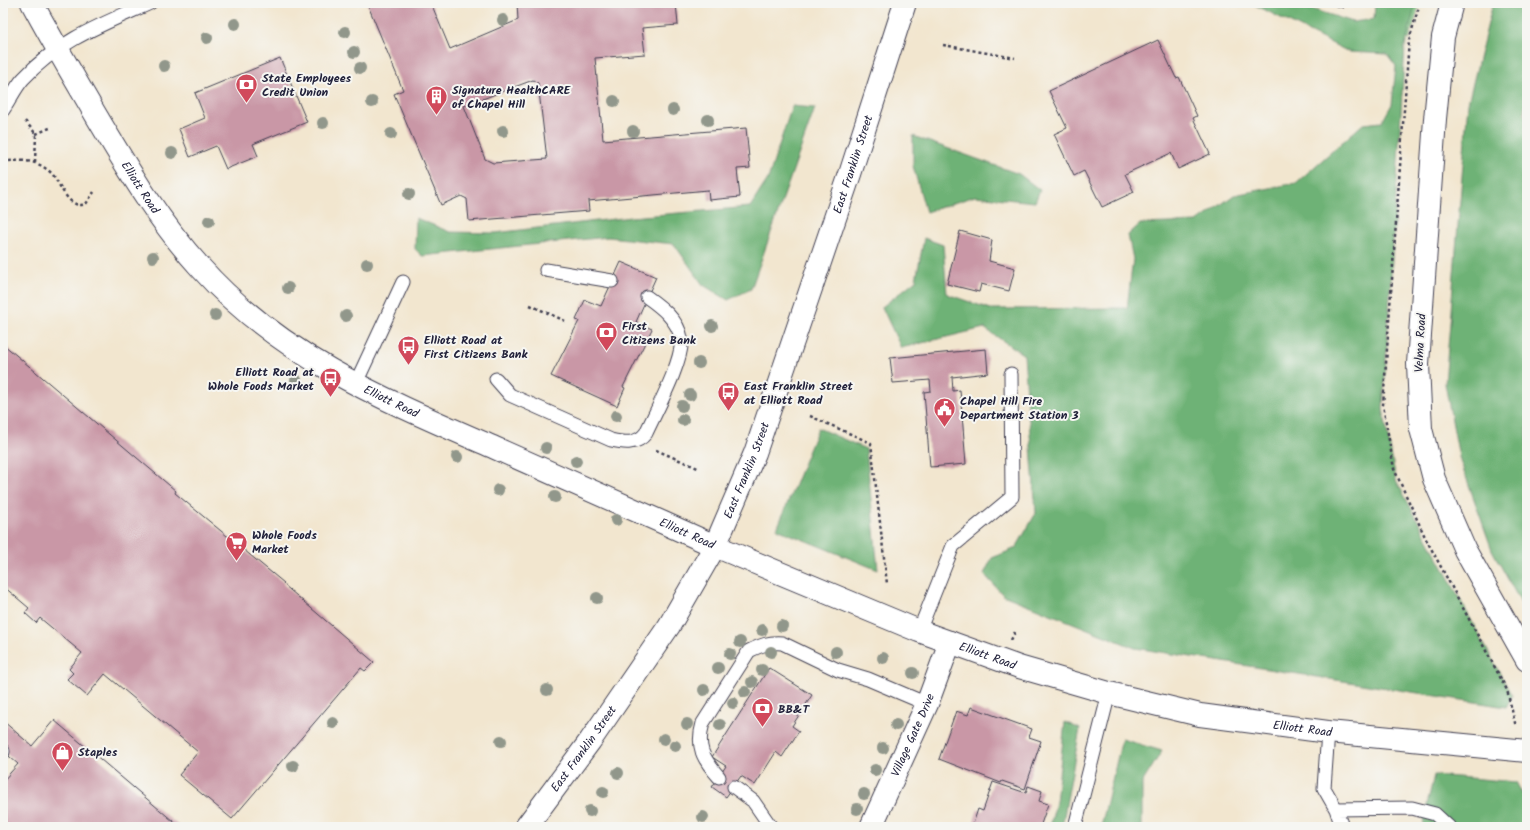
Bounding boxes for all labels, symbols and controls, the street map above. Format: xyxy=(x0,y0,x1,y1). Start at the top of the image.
place label: State Employees Credit Union xyxy=(262,69,352,102)
bank icon: State Employees Credit Union xyxy=(234,72,260,105)
place label: Signature HealthCARE of Chapel Hill xyxy=(452,81,572,114)
building icon: Signature HealthCARE of Chapel Hill xyxy=(423,84,449,117)
street label: East Franklin Street xyxy=(828,112,878,216)
street label: Elliott Road xyxy=(116,158,165,219)
street label: Velma Road xyxy=(1409,312,1432,373)
place label: First Citizens Bank xyxy=(622,317,697,350)
bank icon: First Citizens Bank xyxy=(593,320,619,353)
place label: Elliott Road at First Citizens Bank xyxy=(424,331,528,364)
bus stop icon: Elliott Road at First Citizens Bank xyxy=(395,334,421,367)
place label: Elliott Road at Whole Foods Market xyxy=(208,363,315,396)
bus stop icon: Elliott Road at Whole Foods Market xyxy=(317,366,343,399)
place label: East Franklin Street at Elliott Road xyxy=(744,377,854,410)
street label: Elliott Road xyxy=(360,380,423,424)
bus stop icon: East Franklin Street at Elliott Road xyxy=(715,380,741,413)
place label: Chapel Hill Fire Department Station 3 xyxy=(960,392,1079,425)
public building icon: Chapel Hill Fire Department Station 3 xyxy=(932,395,958,428)
street label: East Franklin Street xyxy=(719,419,775,522)
street label: Elliott Road xyxy=(656,513,719,555)
place label: Whole Foods Market xyxy=(252,526,317,559)
supermarket icon: Whole Foods Market xyxy=(224,529,250,562)
street label: Elliott Road xyxy=(956,637,1020,676)
street label: Village Gate Drive xyxy=(886,690,940,780)
bank icon: BB&T xyxy=(750,696,776,729)
place label: BB&T xyxy=(778,700,810,719)
street label: East Franklin Street xyxy=(546,702,622,796)
street label: Elliott Road xyxy=(1272,716,1334,742)
shop icon: Staples xyxy=(50,739,76,772)
place label: Staples xyxy=(78,743,118,762)

